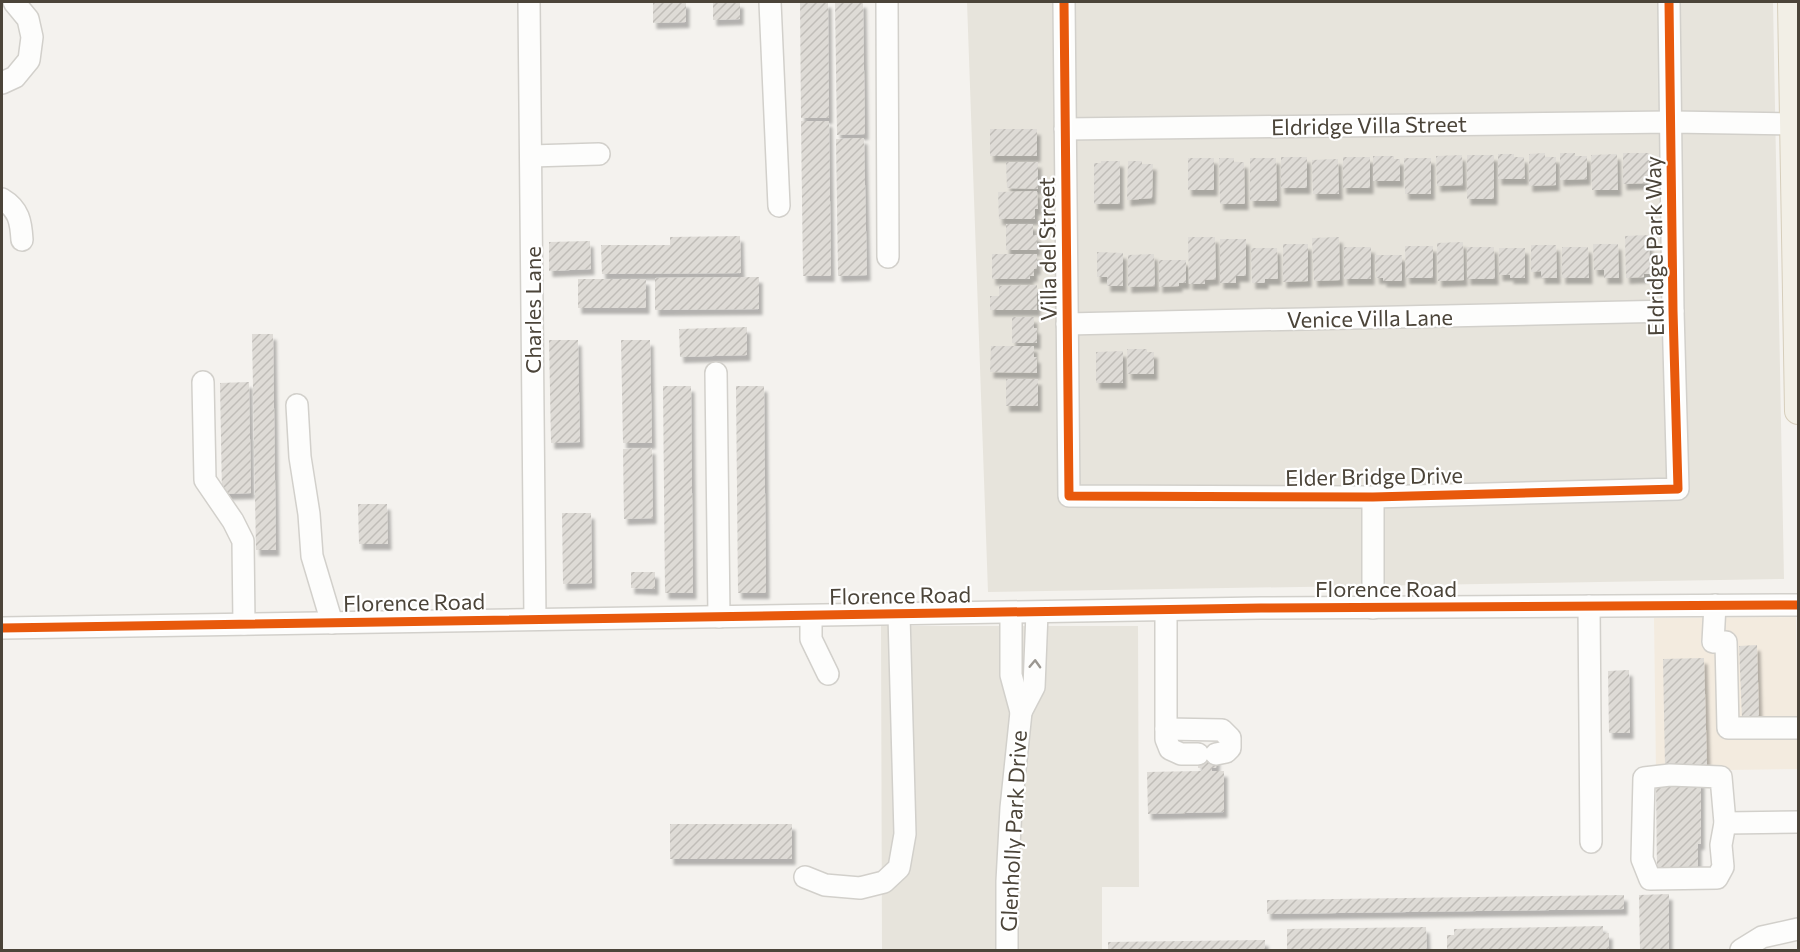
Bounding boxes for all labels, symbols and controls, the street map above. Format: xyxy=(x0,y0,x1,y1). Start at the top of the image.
street label: Eldridge Villa Street xyxy=(1271,110,1467,140)
street label: Eldridge Park Way xyxy=(1639,156,1669,336)
street label: Villa del Street xyxy=(1032,177,1062,321)
street label: Charles Lane xyxy=(519,246,546,374)
street label: Venice Villa Lane xyxy=(1287,303,1453,333)
street label: Elder Bridge Drive xyxy=(1285,461,1463,491)
street label: Florence Road xyxy=(1315,575,1457,602)
street label: Florence Road xyxy=(829,580,971,610)
street label: Florence Road xyxy=(343,587,485,617)
one-way arrow xyxy=(1028,660,1041,669)
street label: Glenholly Park Drive xyxy=(994,730,1032,932)

